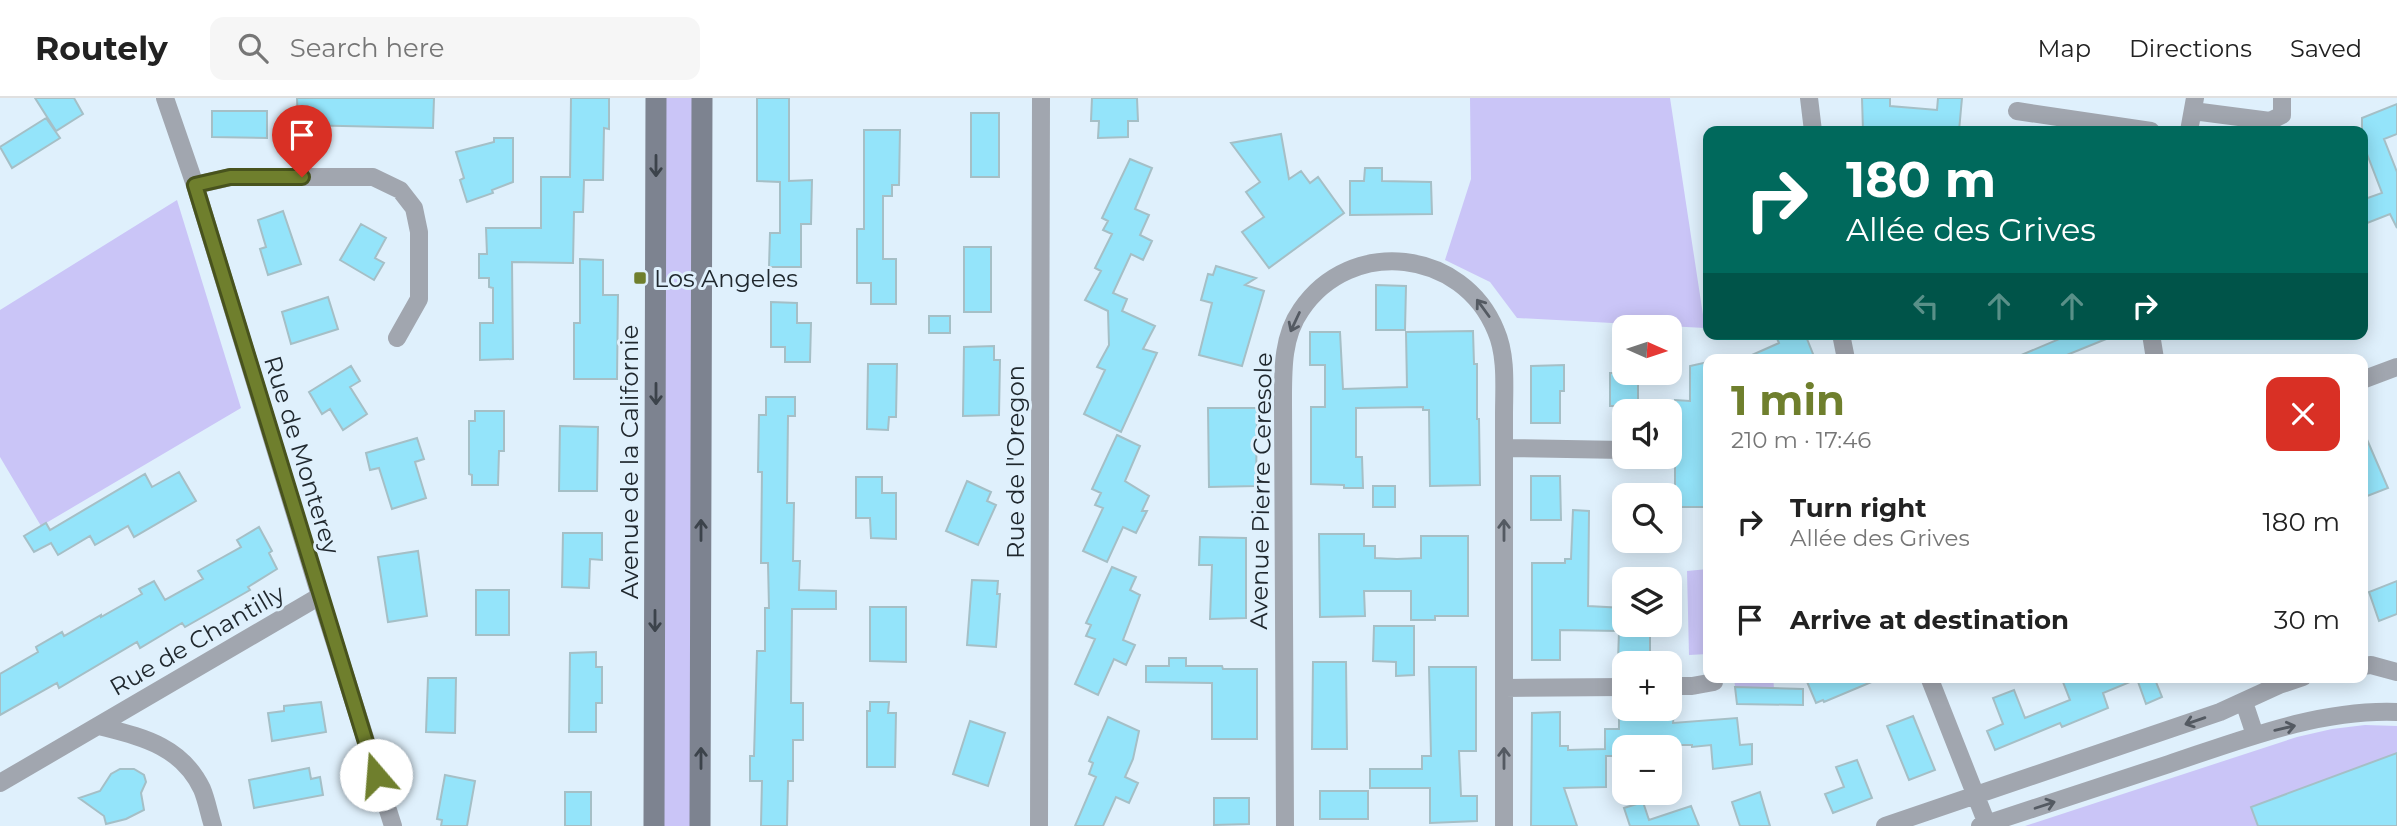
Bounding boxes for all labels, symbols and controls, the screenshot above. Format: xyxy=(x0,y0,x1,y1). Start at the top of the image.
search box xyxy=(210,17,700,80)
text: Routely xyxy=(35,28,168,68)
icon: search xyxy=(234,29,272,67)
text: Search here xyxy=(290,32,445,64)
text: Map xyxy=(2038,34,2091,63)
text: Directions xyxy=(2129,34,2252,63)
text: Saved xyxy=(2290,34,2362,63)
pin xyxy=(272,105,332,177)
icon: arrive xyxy=(283,116,321,154)
text: 180 m xyxy=(1846,150,1996,209)
one-way arrow xyxy=(649,154,663,177)
icon: right xyxy=(1731,154,1822,245)
text: Allée des Grives xyxy=(1846,210,2096,249)
place label: Los Angeles xyxy=(654,264,798,293)
marker: Los Angeles xyxy=(632,270,648,286)
icon: left xyxy=(1907,287,1945,325)
icon: ahead xyxy=(1980,287,2018,325)
icon: ahead xyxy=(2053,287,2091,325)
icon: right xyxy=(2126,287,2164,325)
one-way arrow xyxy=(1476,298,1491,317)
one-way arrow xyxy=(1288,310,1301,332)
north arrow xyxy=(1612,315,1682,385)
map controls xyxy=(1612,315,1682,805)
street label: Avenue de la Californie xyxy=(615,325,644,599)
street label: Rue de Monterey xyxy=(258,352,346,558)
street label: Avenue Pierre Ceresole xyxy=(1244,352,1278,630)
street label: Rue de l'Oregon xyxy=(1001,365,1030,559)
text: 1 min xyxy=(1731,374,1845,426)
button: close xyxy=(2266,377,2340,451)
one-way arrow xyxy=(649,382,663,405)
button: sound xyxy=(1612,399,1682,469)
text: 210 m · 17:46 xyxy=(1731,426,1871,454)
button: search xyxy=(1612,483,1682,553)
text: Turn right xyxy=(1790,492,1926,524)
icon: right xyxy=(1731,503,1769,541)
text: 180 m xyxy=(2262,506,2340,538)
one-way arrow xyxy=(694,519,708,542)
one-way arrow xyxy=(1497,519,1511,542)
text: Allée des Grives xyxy=(1790,524,1970,552)
button: layers xyxy=(1612,567,1682,637)
street label: Rue de Chantilly xyxy=(104,578,290,702)
icon: arrive xyxy=(1731,601,1769,639)
text: Arrive at destination xyxy=(1790,604,2069,636)
text: 30 m xyxy=(2274,604,2340,636)
one-way arrow xyxy=(648,609,662,632)
button: + xyxy=(1612,651,1682,721)
one-way arrow xyxy=(2184,715,2206,728)
one-way arrow xyxy=(2273,721,2296,734)
button: − xyxy=(1612,735,1682,805)
position arrow xyxy=(339,738,413,812)
one-way arrow xyxy=(694,747,708,770)
one-way arrow xyxy=(1497,747,1511,770)
one-way arrow xyxy=(2034,797,2056,810)

